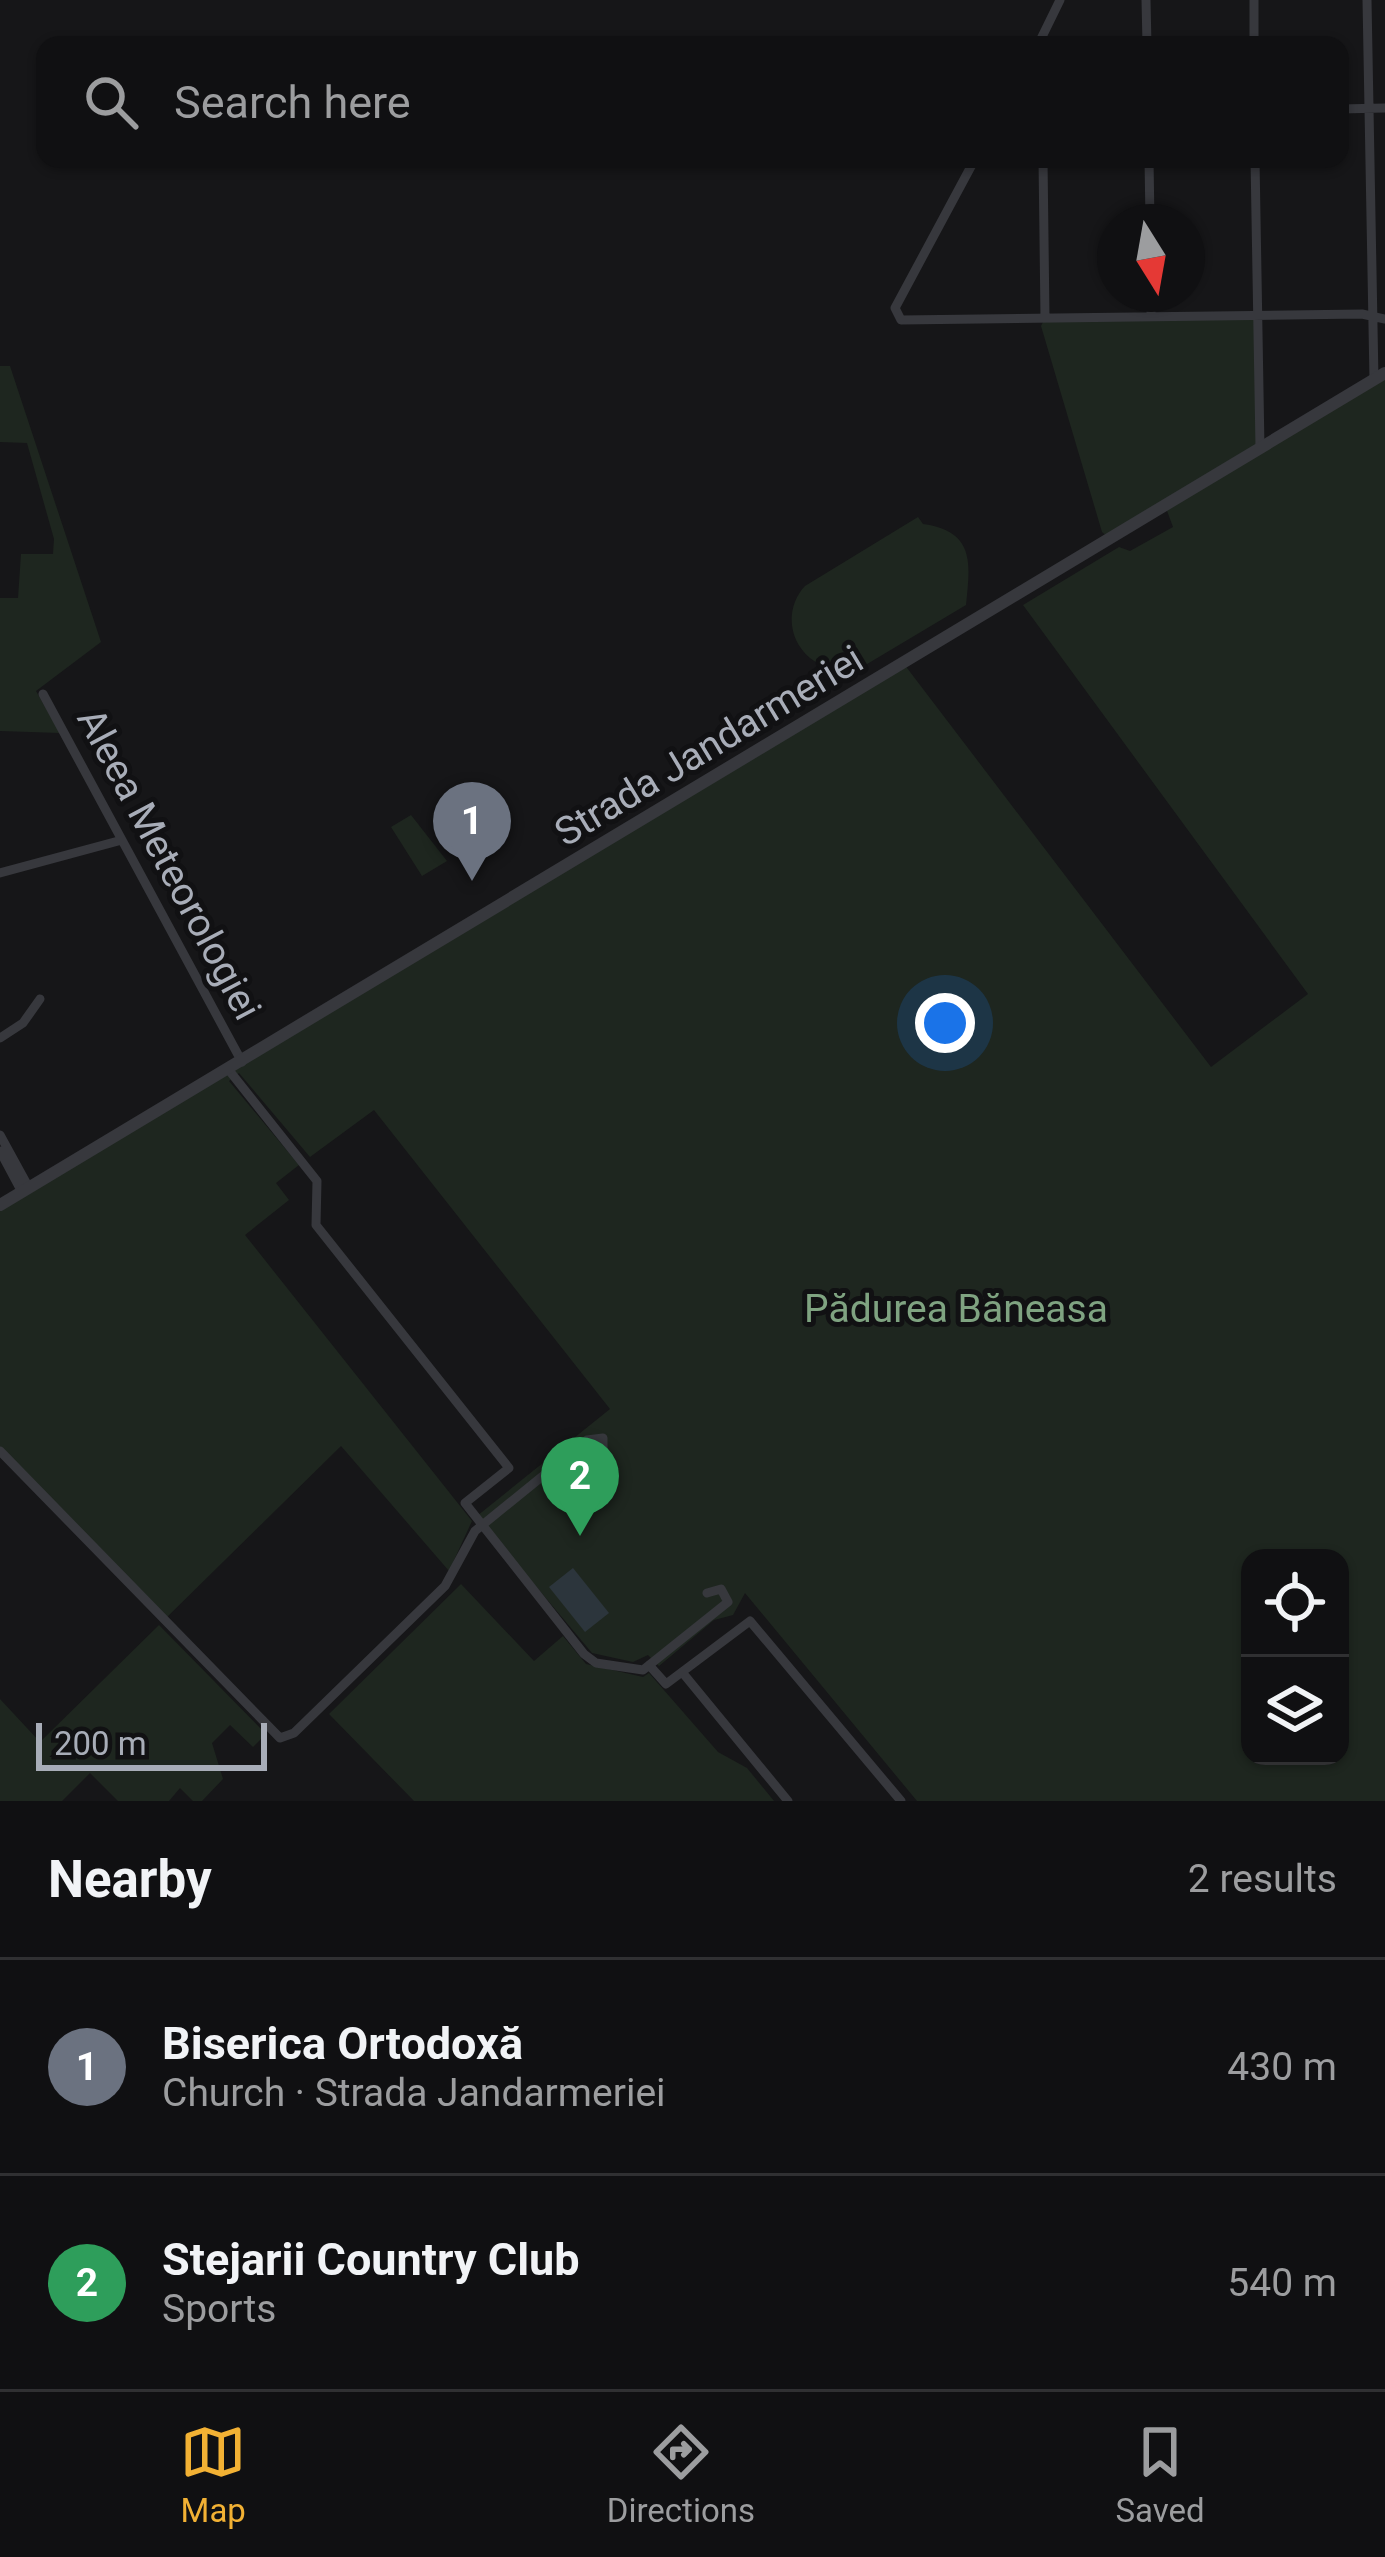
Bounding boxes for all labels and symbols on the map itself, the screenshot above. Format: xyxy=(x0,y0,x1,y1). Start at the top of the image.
north arrow xyxy=(1097,204,1205,312)
street label: Strada Jandarmeriei xyxy=(547,636,871,856)
street label: Aleea Meteorologiei xyxy=(67,700,271,1028)
pin: 1 xyxy=(433,782,511,881)
your location xyxy=(915,993,975,1053)
park label: Pădurea Băneasa xyxy=(804,1286,1108,1332)
pin: 2 xyxy=(541,1437,619,1536)
scale bar xyxy=(36,1717,267,1770)

